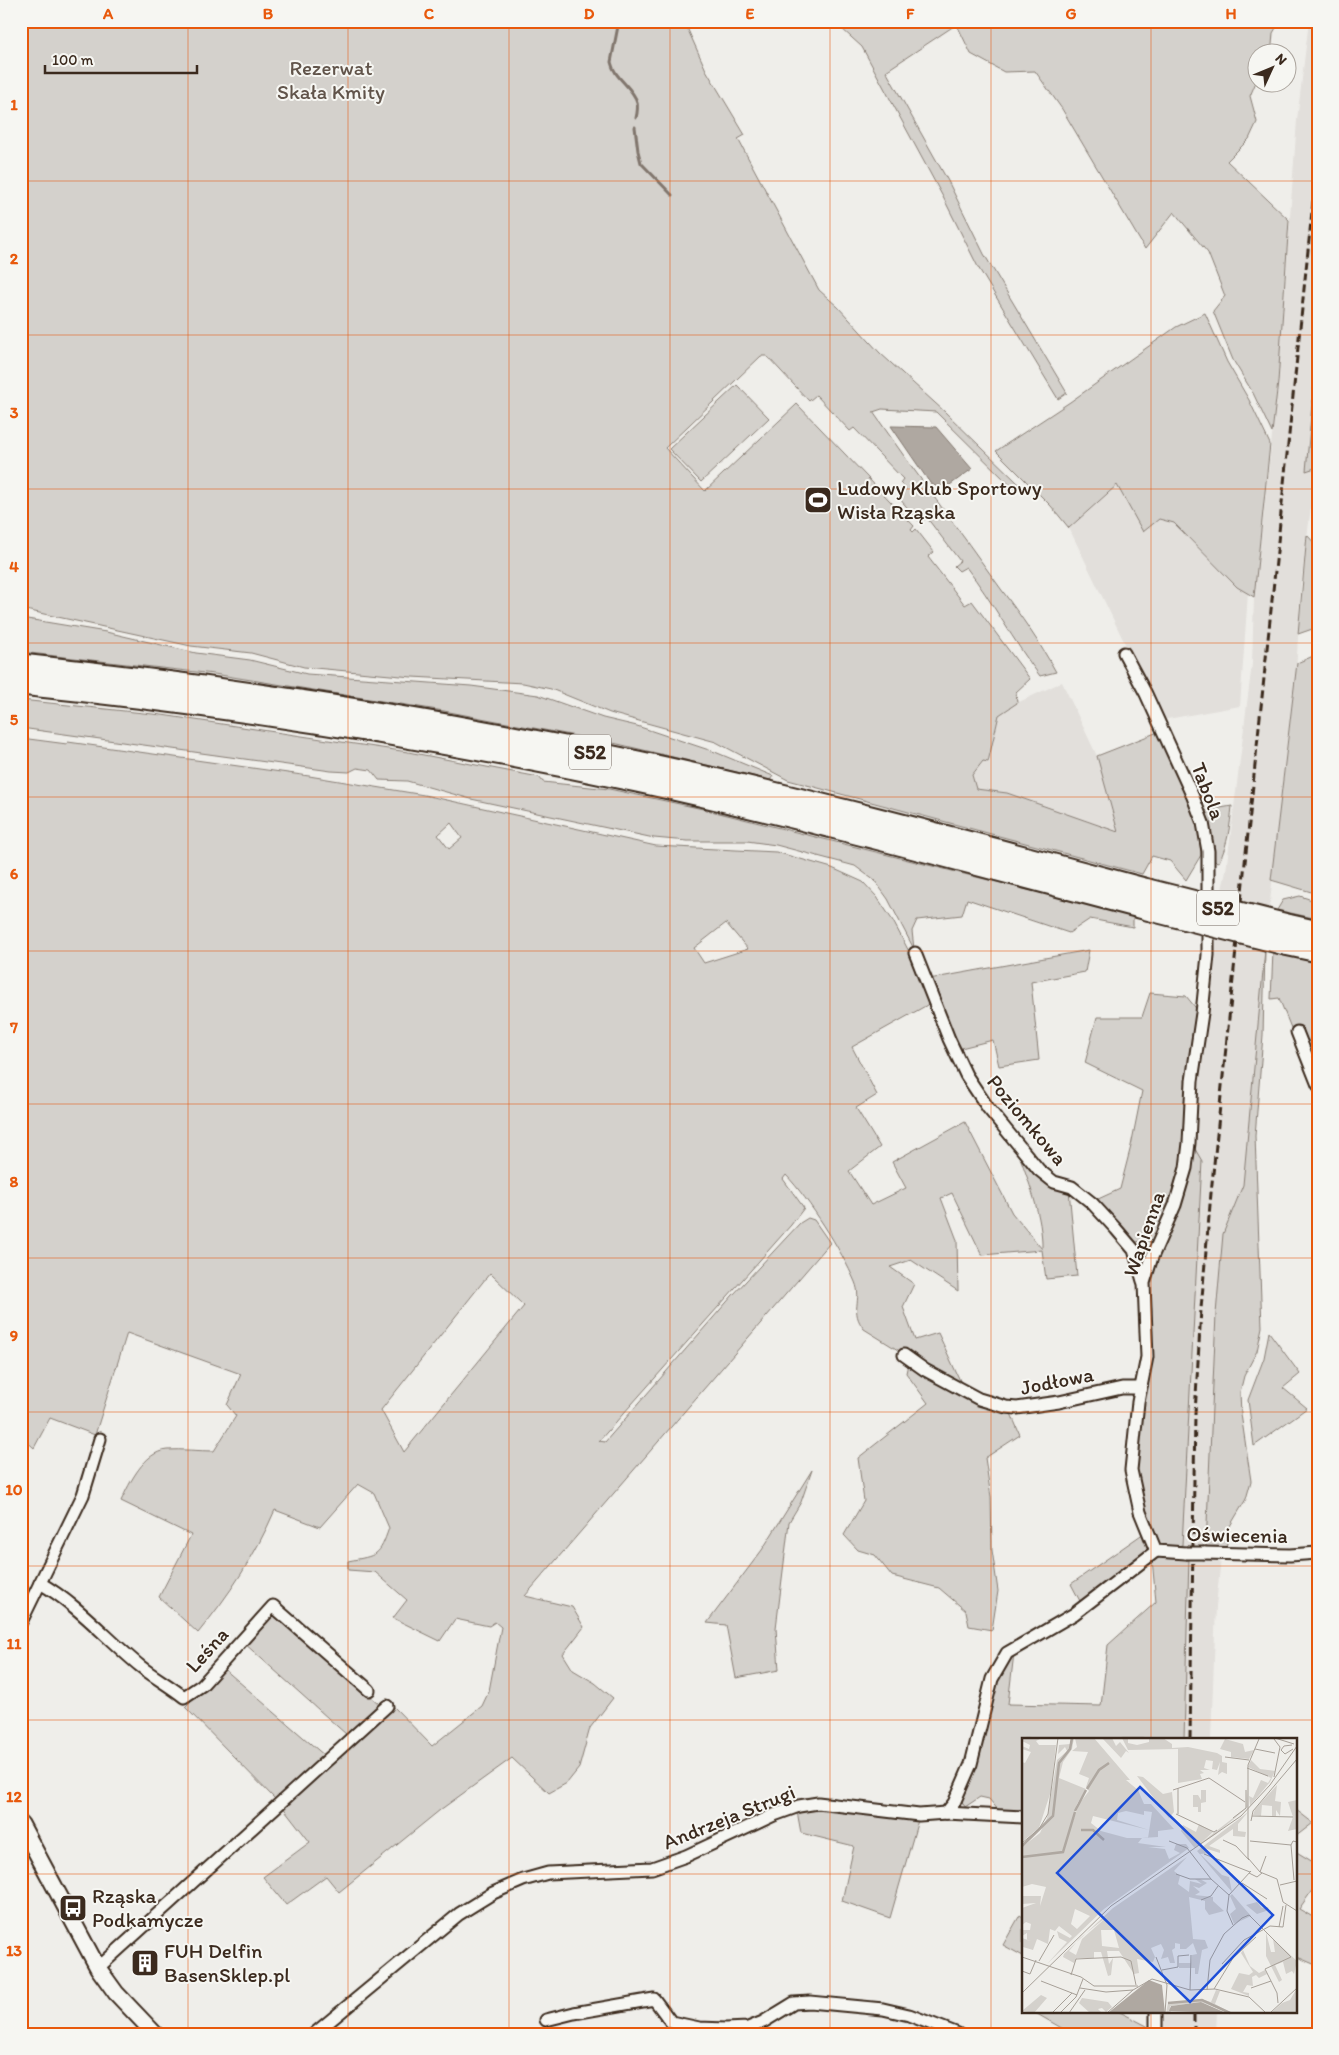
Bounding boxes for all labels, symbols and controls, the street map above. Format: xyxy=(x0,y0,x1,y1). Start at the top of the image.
text: A xyxy=(102,4,114,23)
text: B xyxy=(263,4,274,23)
text: C xyxy=(424,4,435,23)
text: D xyxy=(584,4,595,23)
text: E xyxy=(746,4,755,23)
text: F xyxy=(906,4,915,23)
text: G xyxy=(1065,4,1077,23)
text: H xyxy=(1225,4,1237,23)
scale bar xyxy=(45,42,198,74)
north arrow xyxy=(1246,42,1296,92)
text: N xyxy=(1272,50,1290,69)
text: 100 m xyxy=(52,51,94,69)
park label: Rezerwat Skała Kmity xyxy=(277,55,385,104)
text: 1 xyxy=(10,95,18,114)
text: 2 xyxy=(10,249,19,268)
text: 3 xyxy=(10,403,19,422)
place label: Ludowy Klub Sportowy Wisła Rząska xyxy=(837,475,1042,524)
sports icon: Ludowy Klub Sportowy Wisła Rząska xyxy=(803,485,833,515)
text: 4 xyxy=(9,557,19,576)
text: 5 xyxy=(10,710,19,729)
road number: S52 xyxy=(569,734,611,770)
street label: Tabola xyxy=(1186,759,1231,823)
text: 6 xyxy=(10,864,19,883)
road number: S52 xyxy=(1197,890,1239,926)
text: 7 xyxy=(9,1018,18,1037)
street label: Poziomkowa xyxy=(982,1069,1073,1170)
text: 8 xyxy=(10,1172,19,1191)
street label: Wapienna xyxy=(1117,1188,1170,1280)
text: 9 xyxy=(10,1326,18,1345)
street label: Jodłowa xyxy=(1018,1361,1096,1400)
text: 10 xyxy=(5,1480,23,1499)
street label: Oświecenia xyxy=(1186,1521,1288,1548)
street label: Leśna xyxy=(180,1622,233,1677)
text: 11 xyxy=(7,1634,22,1653)
inset map xyxy=(1022,1738,1296,2012)
street label: Andrzeja Strugi xyxy=(659,1779,799,1854)
text: 12 xyxy=(6,1787,23,1806)
place label: Rząska Podkamycze xyxy=(92,1883,204,1932)
bus stop icon: Rząska Podkamycze xyxy=(58,1893,88,1923)
place label: FUH Delfin BasenSklep.pl xyxy=(164,1938,290,1987)
text: 13 xyxy=(6,1941,22,1960)
building icon: FUH Delfin BasenSklep.pl xyxy=(130,1948,160,1978)

